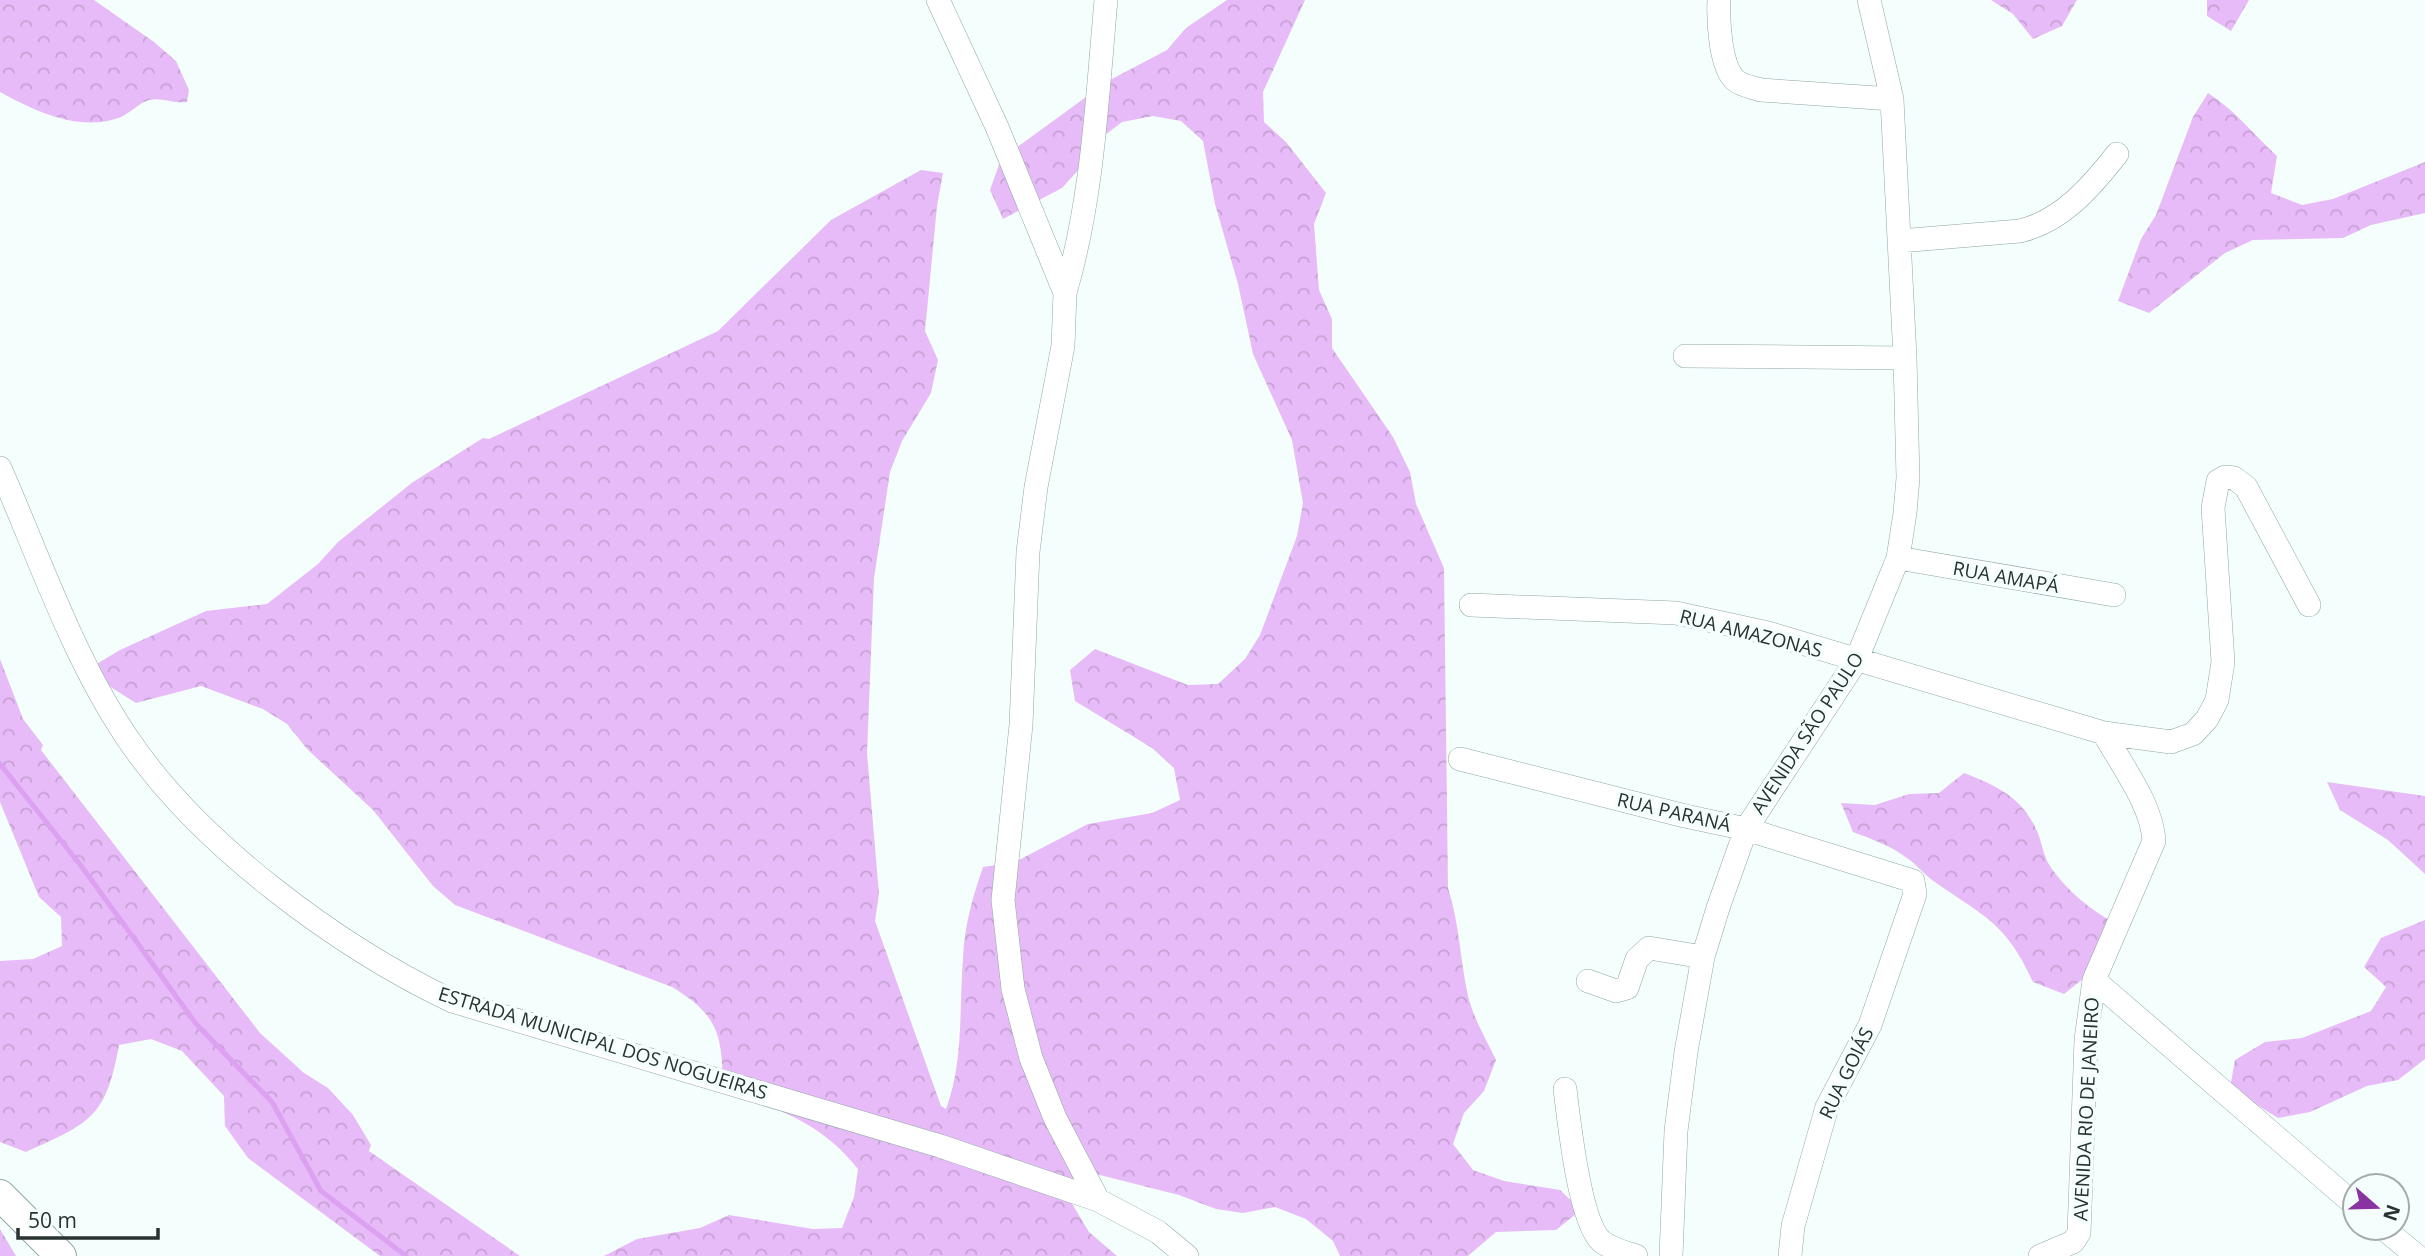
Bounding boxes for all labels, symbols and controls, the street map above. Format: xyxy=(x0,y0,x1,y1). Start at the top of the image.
street label: RUA AMAPÁ xyxy=(1951,555,2061,599)
street label: RUA AMAZONAS xyxy=(1677,603,1825,663)
street label: AVENIDA SÃO PAULO xyxy=(1745,647,1869,819)
street label: RUA PARANÁ xyxy=(1615,786,1733,838)
street label: ESTRADA MUNICIPAL DOS NOGUEIRAS xyxy=(435,980,771,1106)
street label: AVENIDA RIO DE JANEIRO xyxy=(2067,996,2105,1222)
street label: RUA GOIÁS xyxy=(1813,1023,1879,1123)
north arrow xyxy=(2341,1172,2411,1242)
scale bar xyxy=(18,1196,158,1240)
text: N xyxy=(2377,1201,2407,1225)
text: 50 m xyxy=(28,1206,77,1234)

